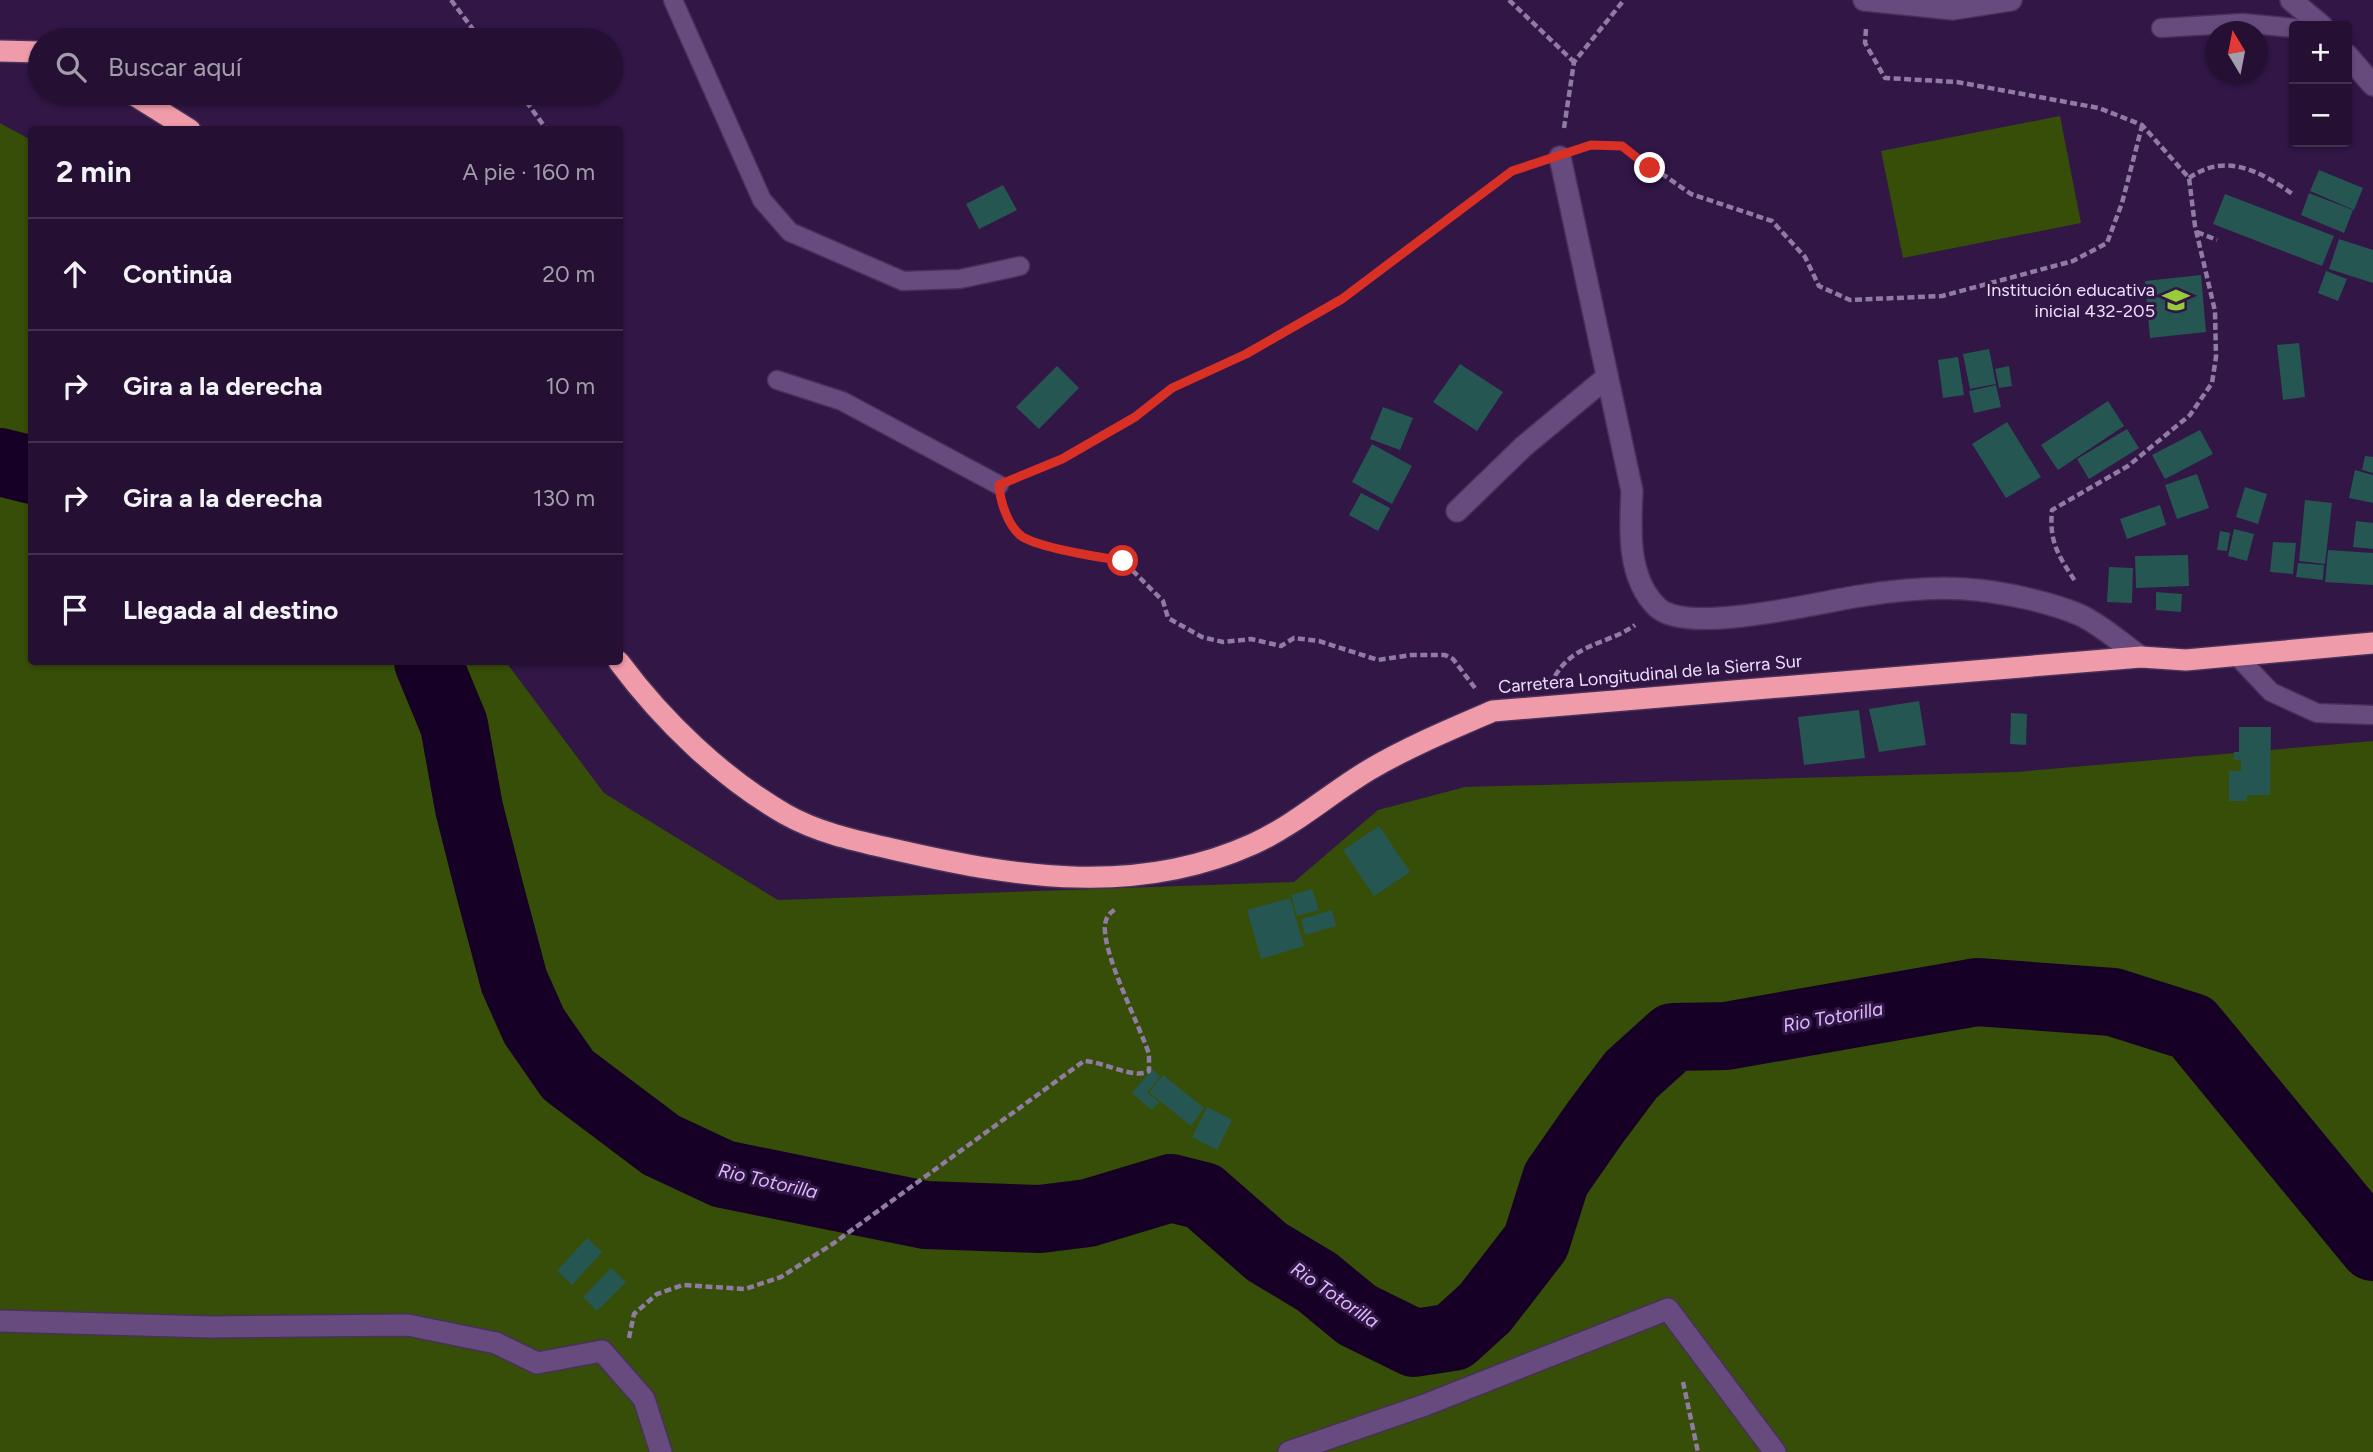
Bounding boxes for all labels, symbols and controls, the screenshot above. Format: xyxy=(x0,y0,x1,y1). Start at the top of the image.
north arrow xyxy=(2205,21,2268,84)
map controls xyxy=(2289,21,2352,147)
button: + xyxy=(2289,21,2352,84)
search box xyxy=(28,28,623,105)
icon: search xyxy=(52,48,90,86)
text: Buscar aquí xyxy=(108,51,242,83)
button: − xyxy=(2289,84,2352,147)
route end xyxy=(1634,152,1665,183)
text: 2 min xyxy=(56,153,132,190)
text: A pie · 160 m xyxy=(463,158,595,186)
icon: ahead xyxy=(56,255,94,293)
text: Continúa xyxy=(123,258,232,290)
text: 20 m xyxy=(542,260,595,288)
place label: Institución educativa inicial 432-205 xyxy=(1986,279,2155,322)
school or university icon: Institución educativa inicial 432-205 xyxy=(2161,285,2191,315)
icon: right xyxy=(56,367,94,405)
text: Gira a la derecha xyxy=(123,370,323,402)
text: 10 m xyxy=(546,372,595,400)
icon: right xyxy=(56,479,94,517)
text: Gira a la derecha xyxy=(123,482,323,514)
text: 130 m xyxy=(533,484,595,512)
route start xyxy=(1107,545,1138,576)
icon: arrive xyxy=(56,591,94,629)
text: Llegada al destino xyxy=(123,594,338,626)
street label: Carretera Longitudinal de la Sierra Sur xyxy=(1497,650,1803,698)
water label: Rio Totorilla xyxy=(1781,997,1885,1037)
water label: Rio Totorilla xyxy=(716,1158,820,1204)
water label: Rio Totorilla xyxy=(1287,1257,1383,1333)

